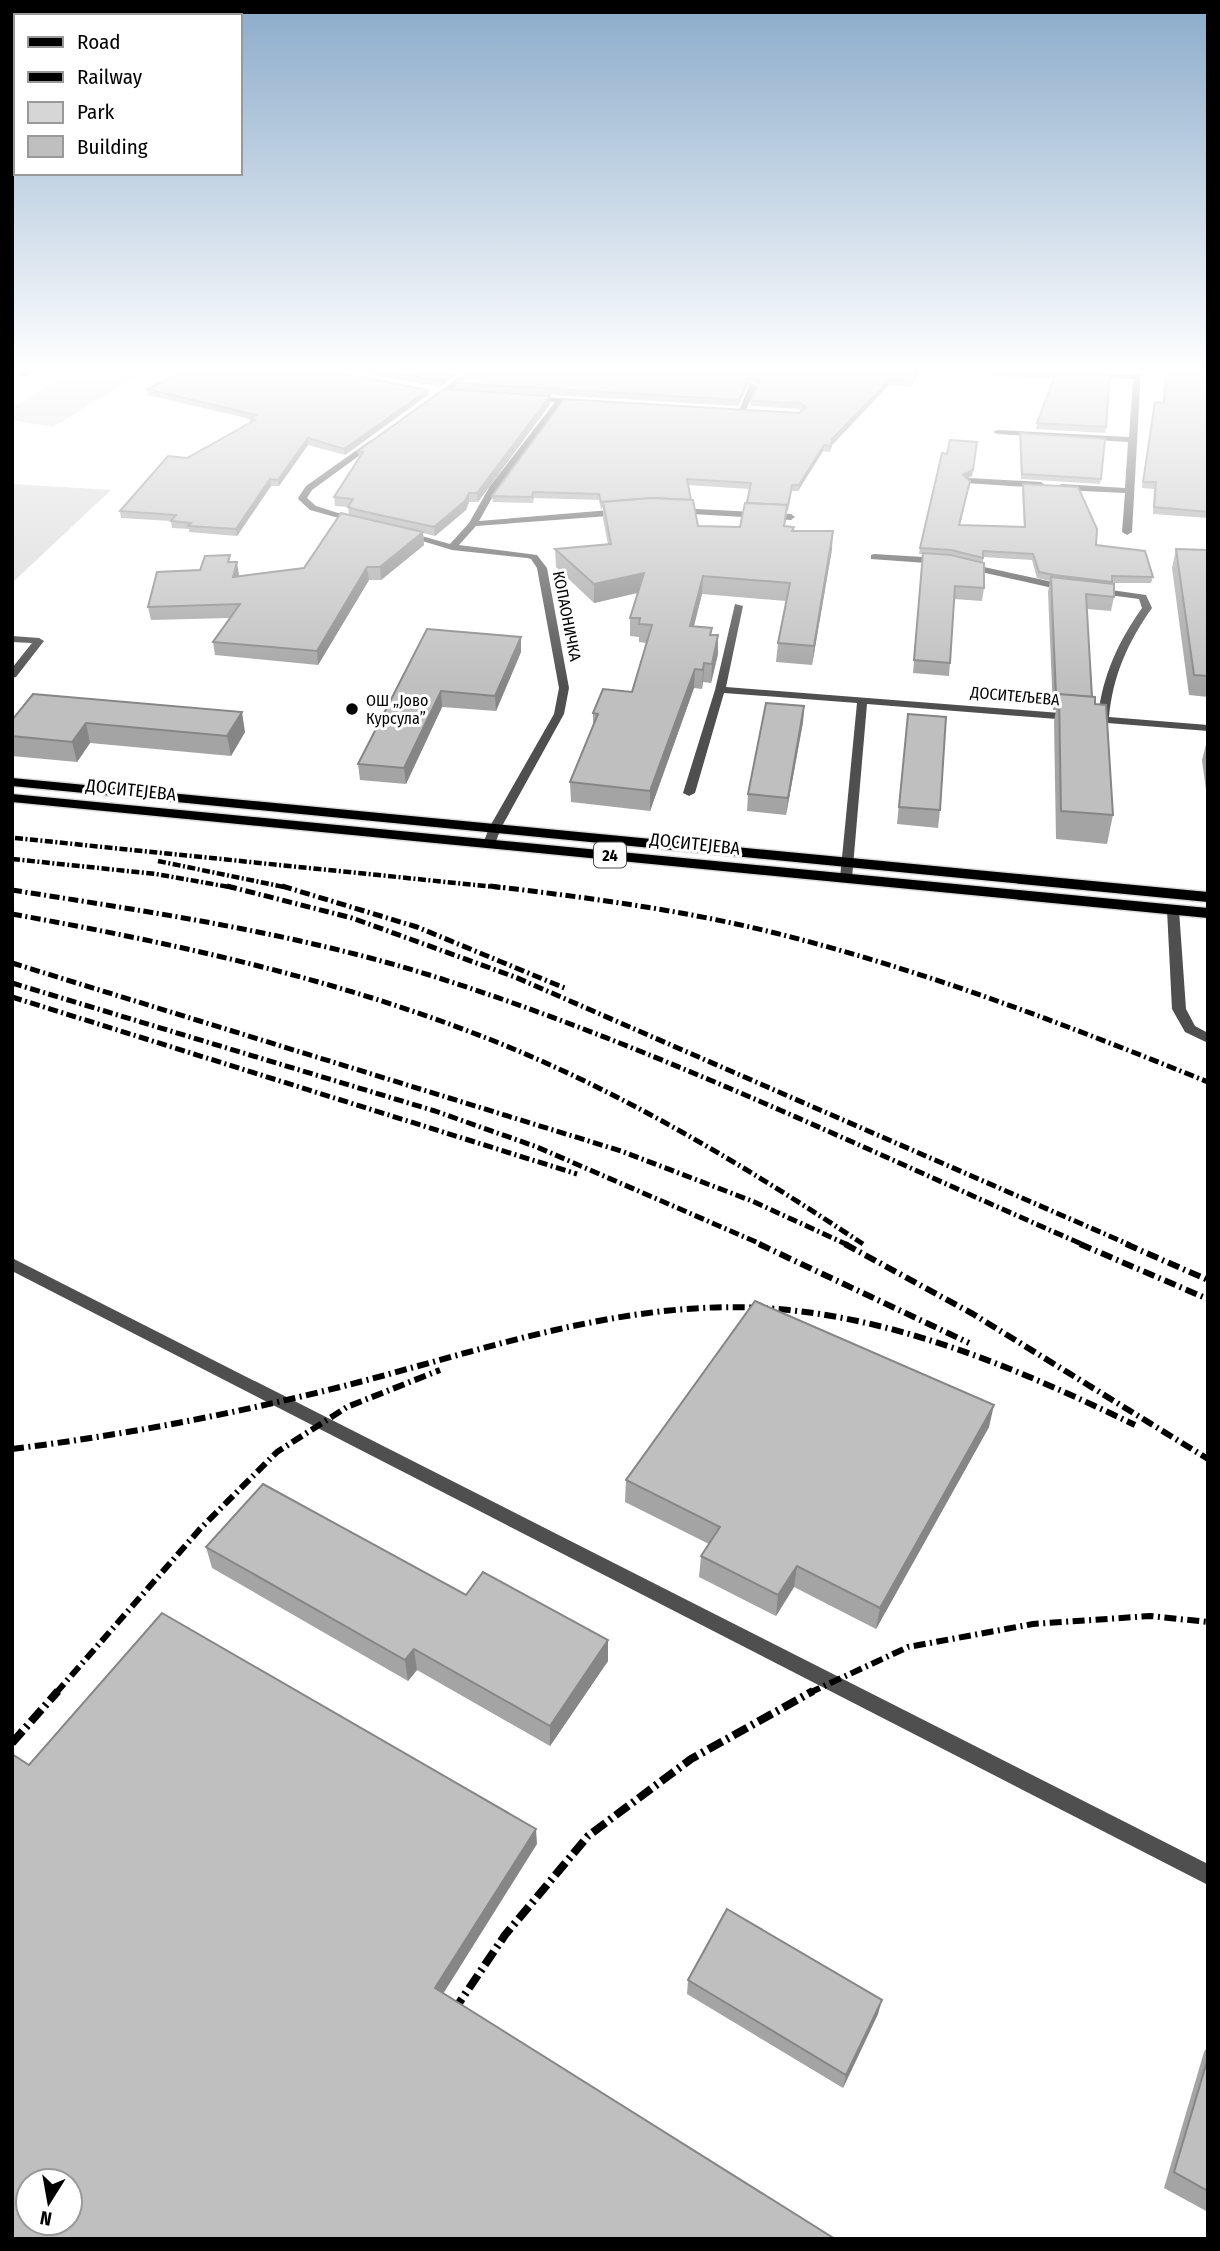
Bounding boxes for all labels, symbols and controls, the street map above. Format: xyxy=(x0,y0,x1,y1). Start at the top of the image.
legend xyxy=(14,14,242,175)
text: Road xyxy=(77,29,121,55)
text: Railway xyxy=(77,64,143,90)
text: Park xyxy=(77,99,115,125)
text: Building xyxy=(77,134,148,160)
street label: КОПАОНИЧКА xyxy=(549,569,585,663)
street label: ДОСИТЕЉЕВА xyxy=(969,683,1061,709)
place label: ОШ „Јово Курсула” xyxy=(366,691,428,728)
marker: ОШ „Јово Курсула” xyxy=(344,701,360,717)
street label: ДОСИТЕЈЕВА xyxy=(84,774,178,806)
street label: ДОСИТЕЈЕВА xyxy=(648,828,742,860)
road number: 24 xyxy=(594,842,626,868)
north arrow xyxy=(14,2167,84,2237)
text: N xyxy=(38,2206,54,2231)

